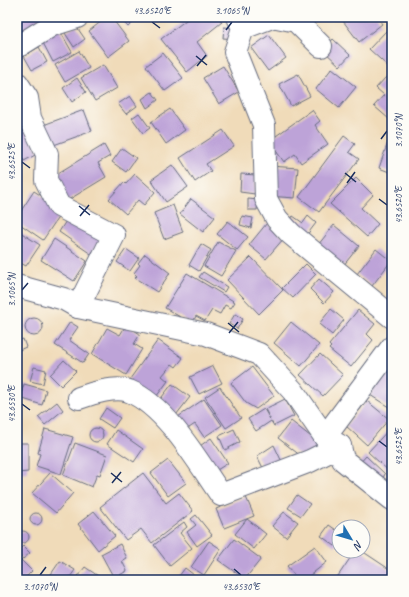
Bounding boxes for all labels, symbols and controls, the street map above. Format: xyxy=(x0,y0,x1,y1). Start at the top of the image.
text: 43.6520°E xyxy=(133,4,172,17)
text: 3.1065°N xyxy=(215,4,251,17)
text: 3.1070°N xyxy=(392,112,405,148)
text: 43.6525°E xyxy=(5,142,18,181)
text: 43.6520°E xyxy=(392,185,405,224)
text: 3.1065°N xyxy=(5,271,18,307)
text: 43.6530°E xyxy=(5,384,18,423)
text: 43.6525°E xyxy=(392,427,405,466)
north arrow xyxy=(331,519,371,559)
text: N xyxy=(350,538,366,554)
text: 3.1070°N xyxy=(23,580,59,593)
text: 43.6530°E xyxy=(222,580,261,593)

